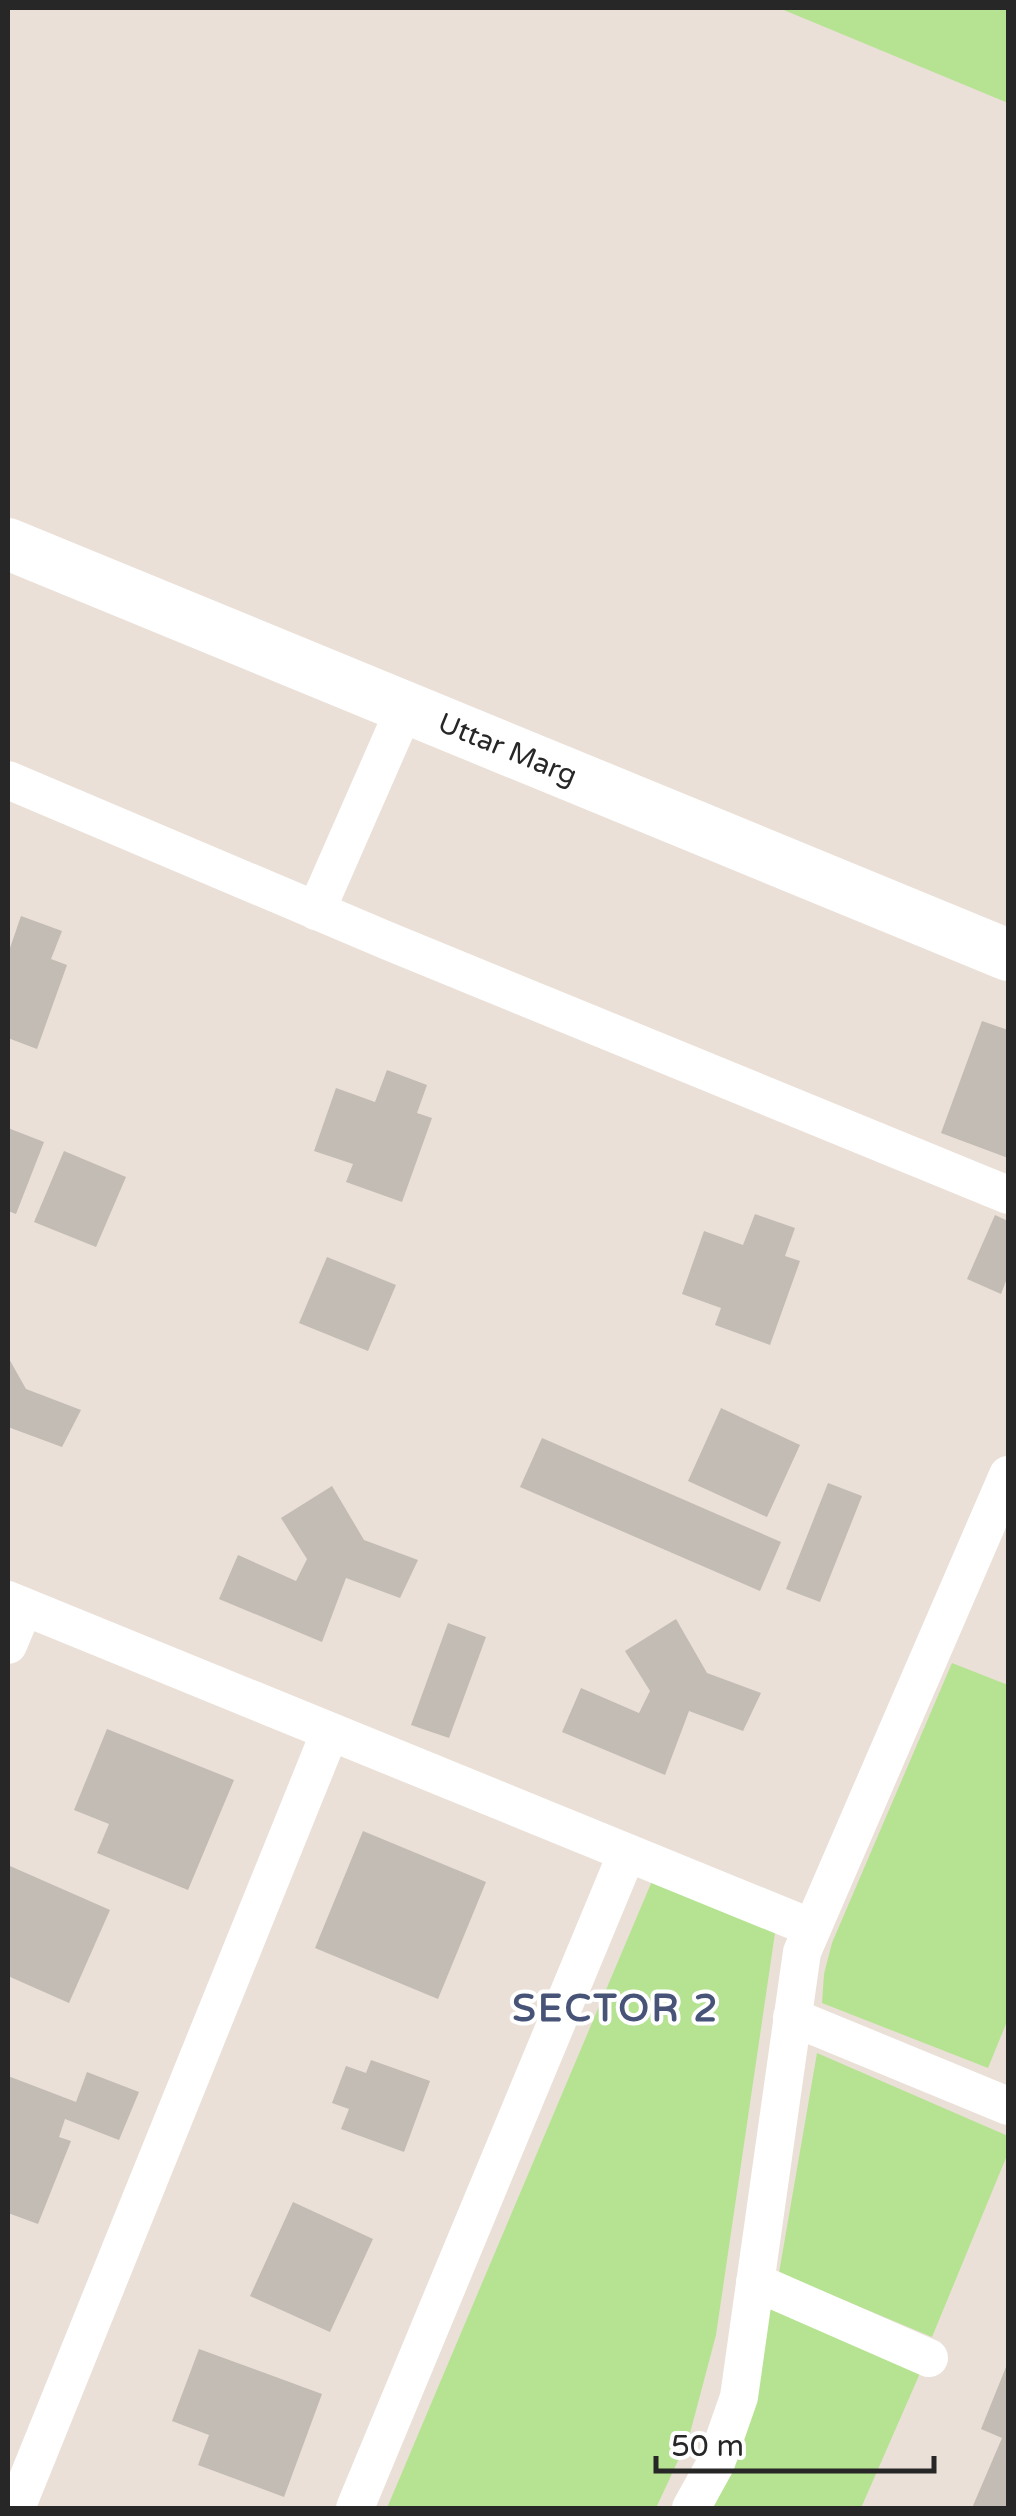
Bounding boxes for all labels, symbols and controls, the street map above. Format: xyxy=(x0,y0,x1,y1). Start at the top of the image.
street label: Uttar Marg xyxy=(433,706,582,793)
district label: SECTOR 2 xyxy=(512,1986,720,2032)
scale bar xyxy=(656,2411,934,2473)
text: 50 m xyxy=(671,2428,744,2465)

